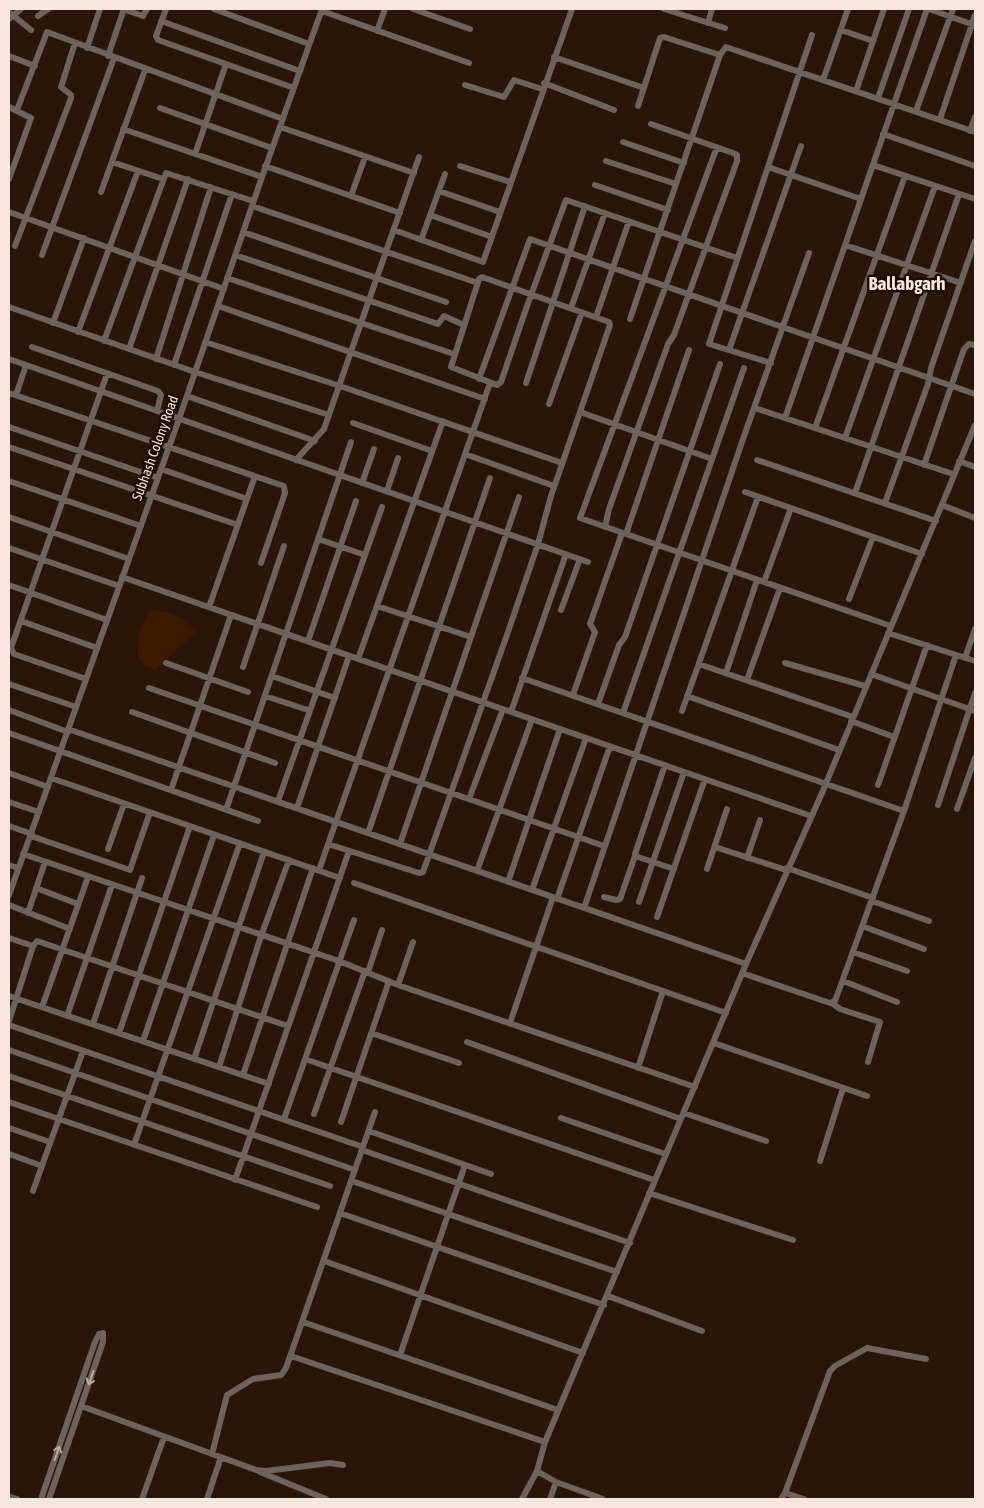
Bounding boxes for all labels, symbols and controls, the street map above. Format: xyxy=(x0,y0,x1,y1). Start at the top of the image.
district label: Ballabgarh xyxy=(868,272,946,294)
street label: Subhash Colony Road xyxy=(129,393,181,503)
one-way arrow xyxy=(86,1370,95,1386)
one-way arrow xyxy=(53,1446,62,1461)

